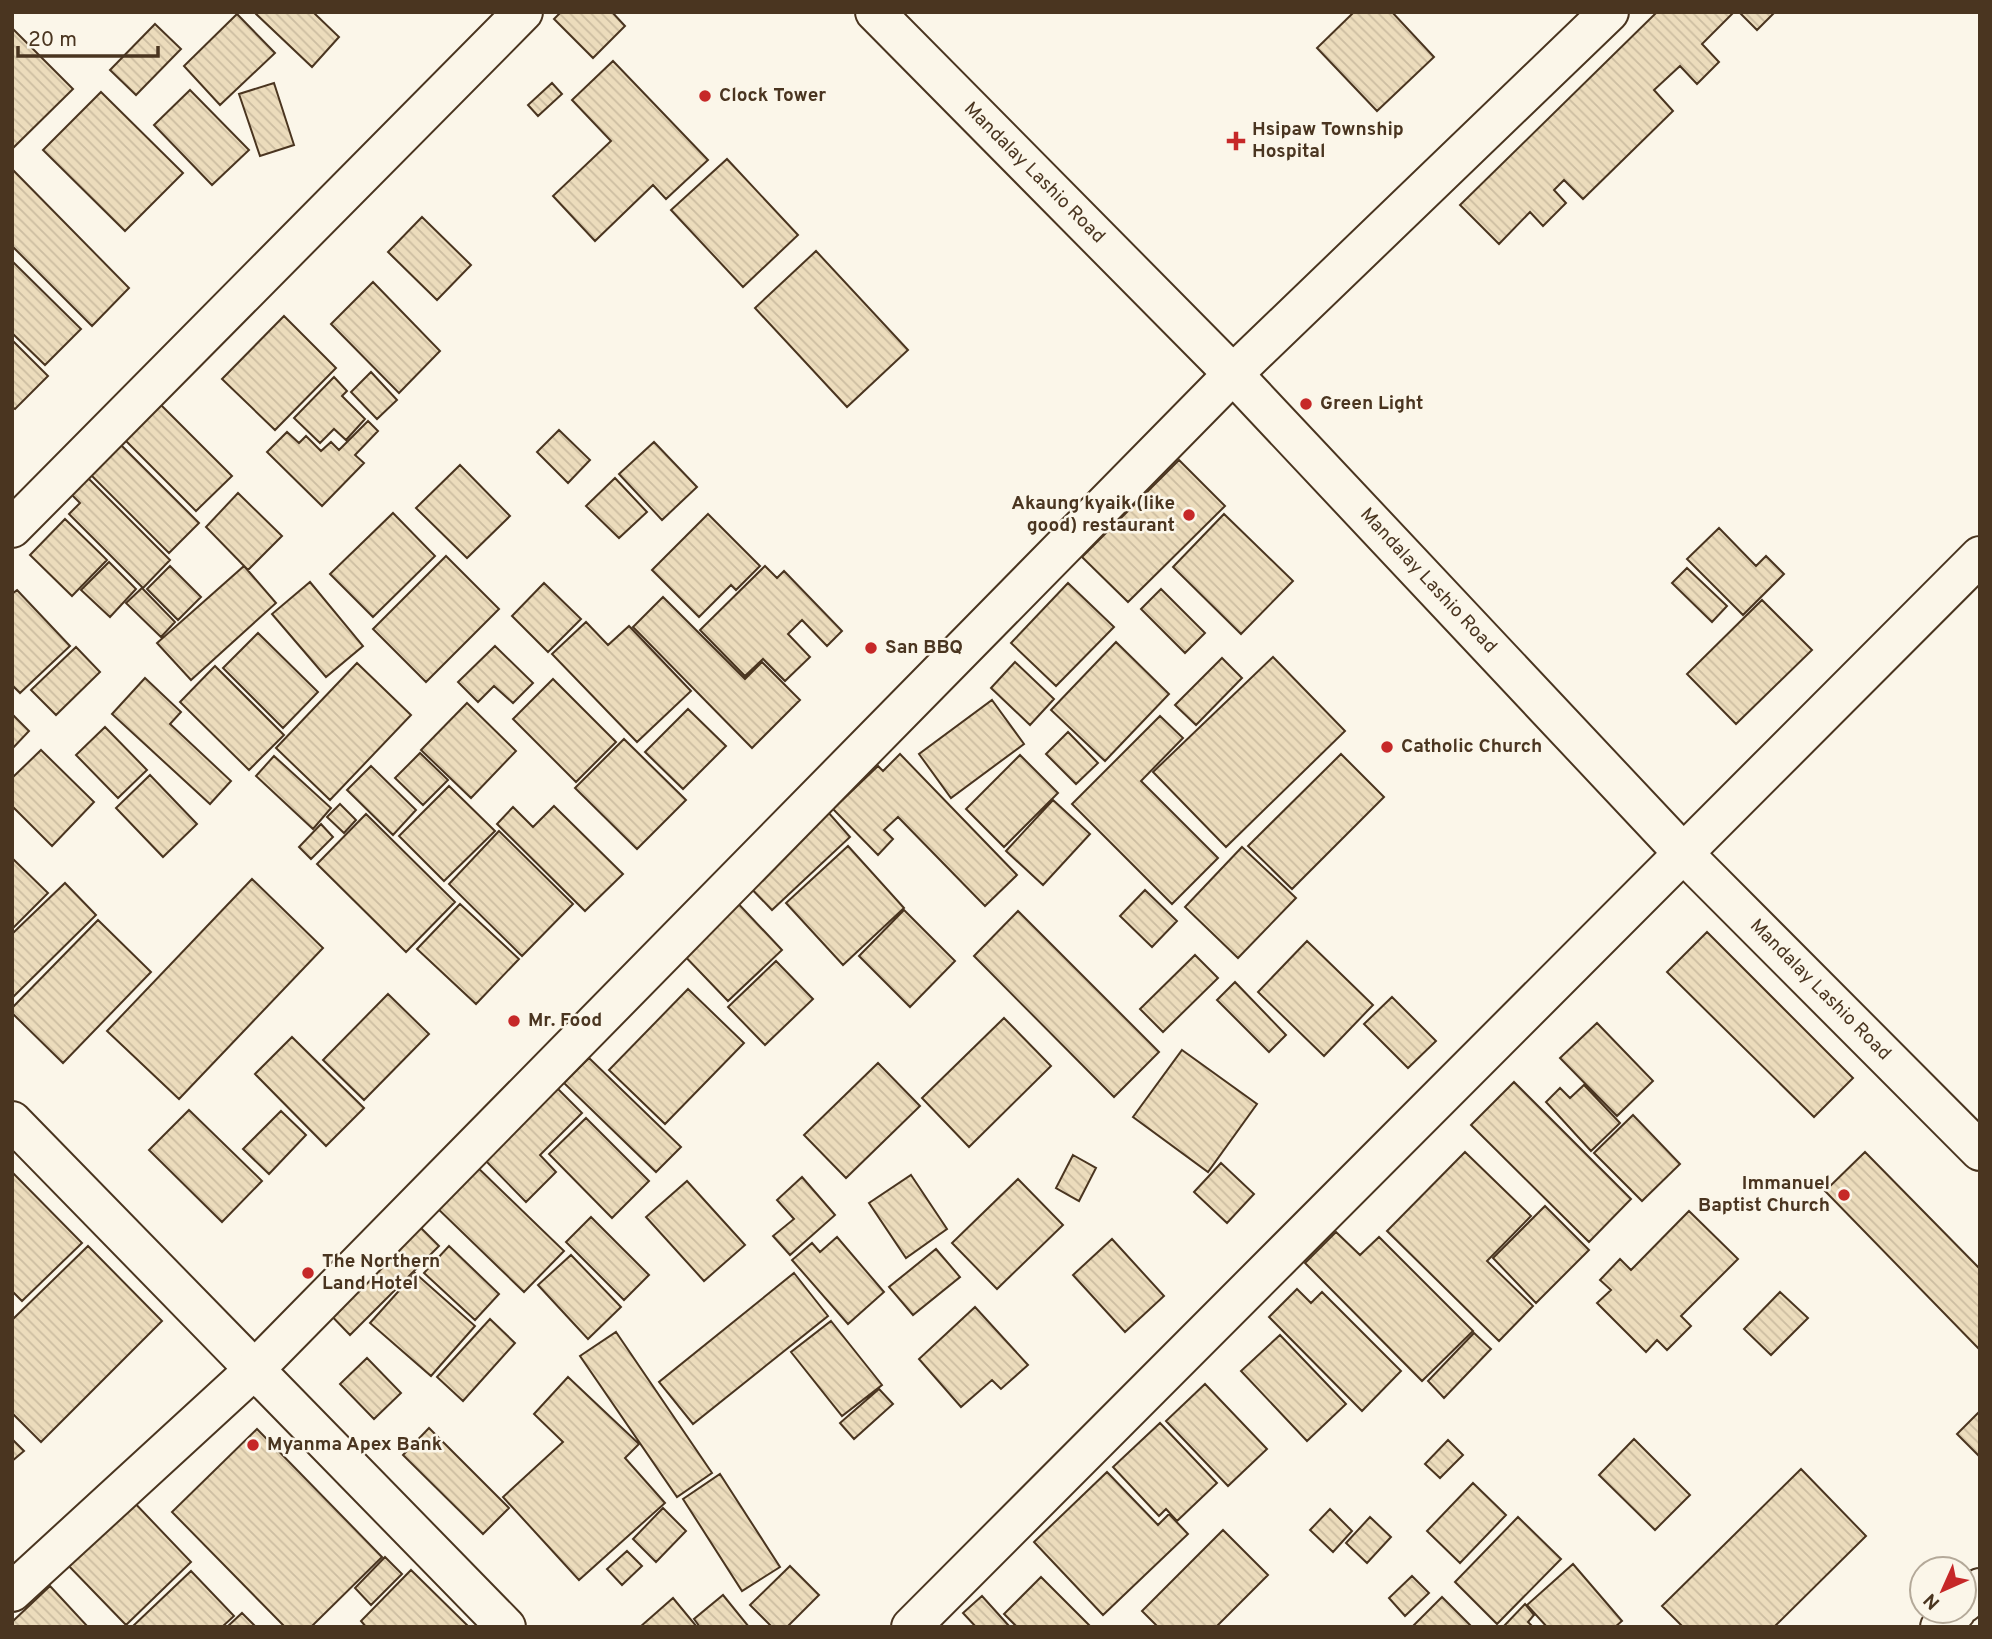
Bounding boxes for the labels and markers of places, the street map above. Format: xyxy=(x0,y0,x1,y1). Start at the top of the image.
place label: Clock Tower xyxy=(719,84,826,108)
marker: Clock Tower xyxy=(697,88,713,104)
place label: Hsipaw Township Hospital xyxy=(1252,118,1404,164)
marker: Hsipaw Township Hospital xyxy=(1226,131,1246,151)
place label: Green Light xyxy=(1320,392,1423,416)
marker: Green Light xyxy=(1298,396,1314,412)
place label: Akaung kyaik (like good) restaurant xyxy=(1011,492,1175,538)
marker: Akaung kyaik (like good) restaurant xyxy=(1181,507,1197,523)
place label: San BBQ xyxy=(885,636,963,660)
marker: San BBQ xyxy=(863,640,879,656)
place label: Catholic Church xyxy=(1401,735,1542,759)
marker: Catholic Church xyxy=(1379,739,1395,755)
place label: Mr. Food xyxy=(528,1009,602,1033)
marker: Mr. Food xyxy=(506,1013,522,1029)
place label: Immanuel Baptist Church xyxy=(1698,1172,1830,1218)
marker: Immanuel Baptist Church xyxy=(1836,1187,1852,1203)
place label: The Northern Land Hotel xyxy=(322,1250,440,1296)
marker: The Northern Land Hotel xyxy=(300,1265,316,1281)
place label: Myanma Apex Bank xyxy=(267,1433,443,1457)
marker: Myanma Apex Bank xyxy=(245,1437,261,1453)

